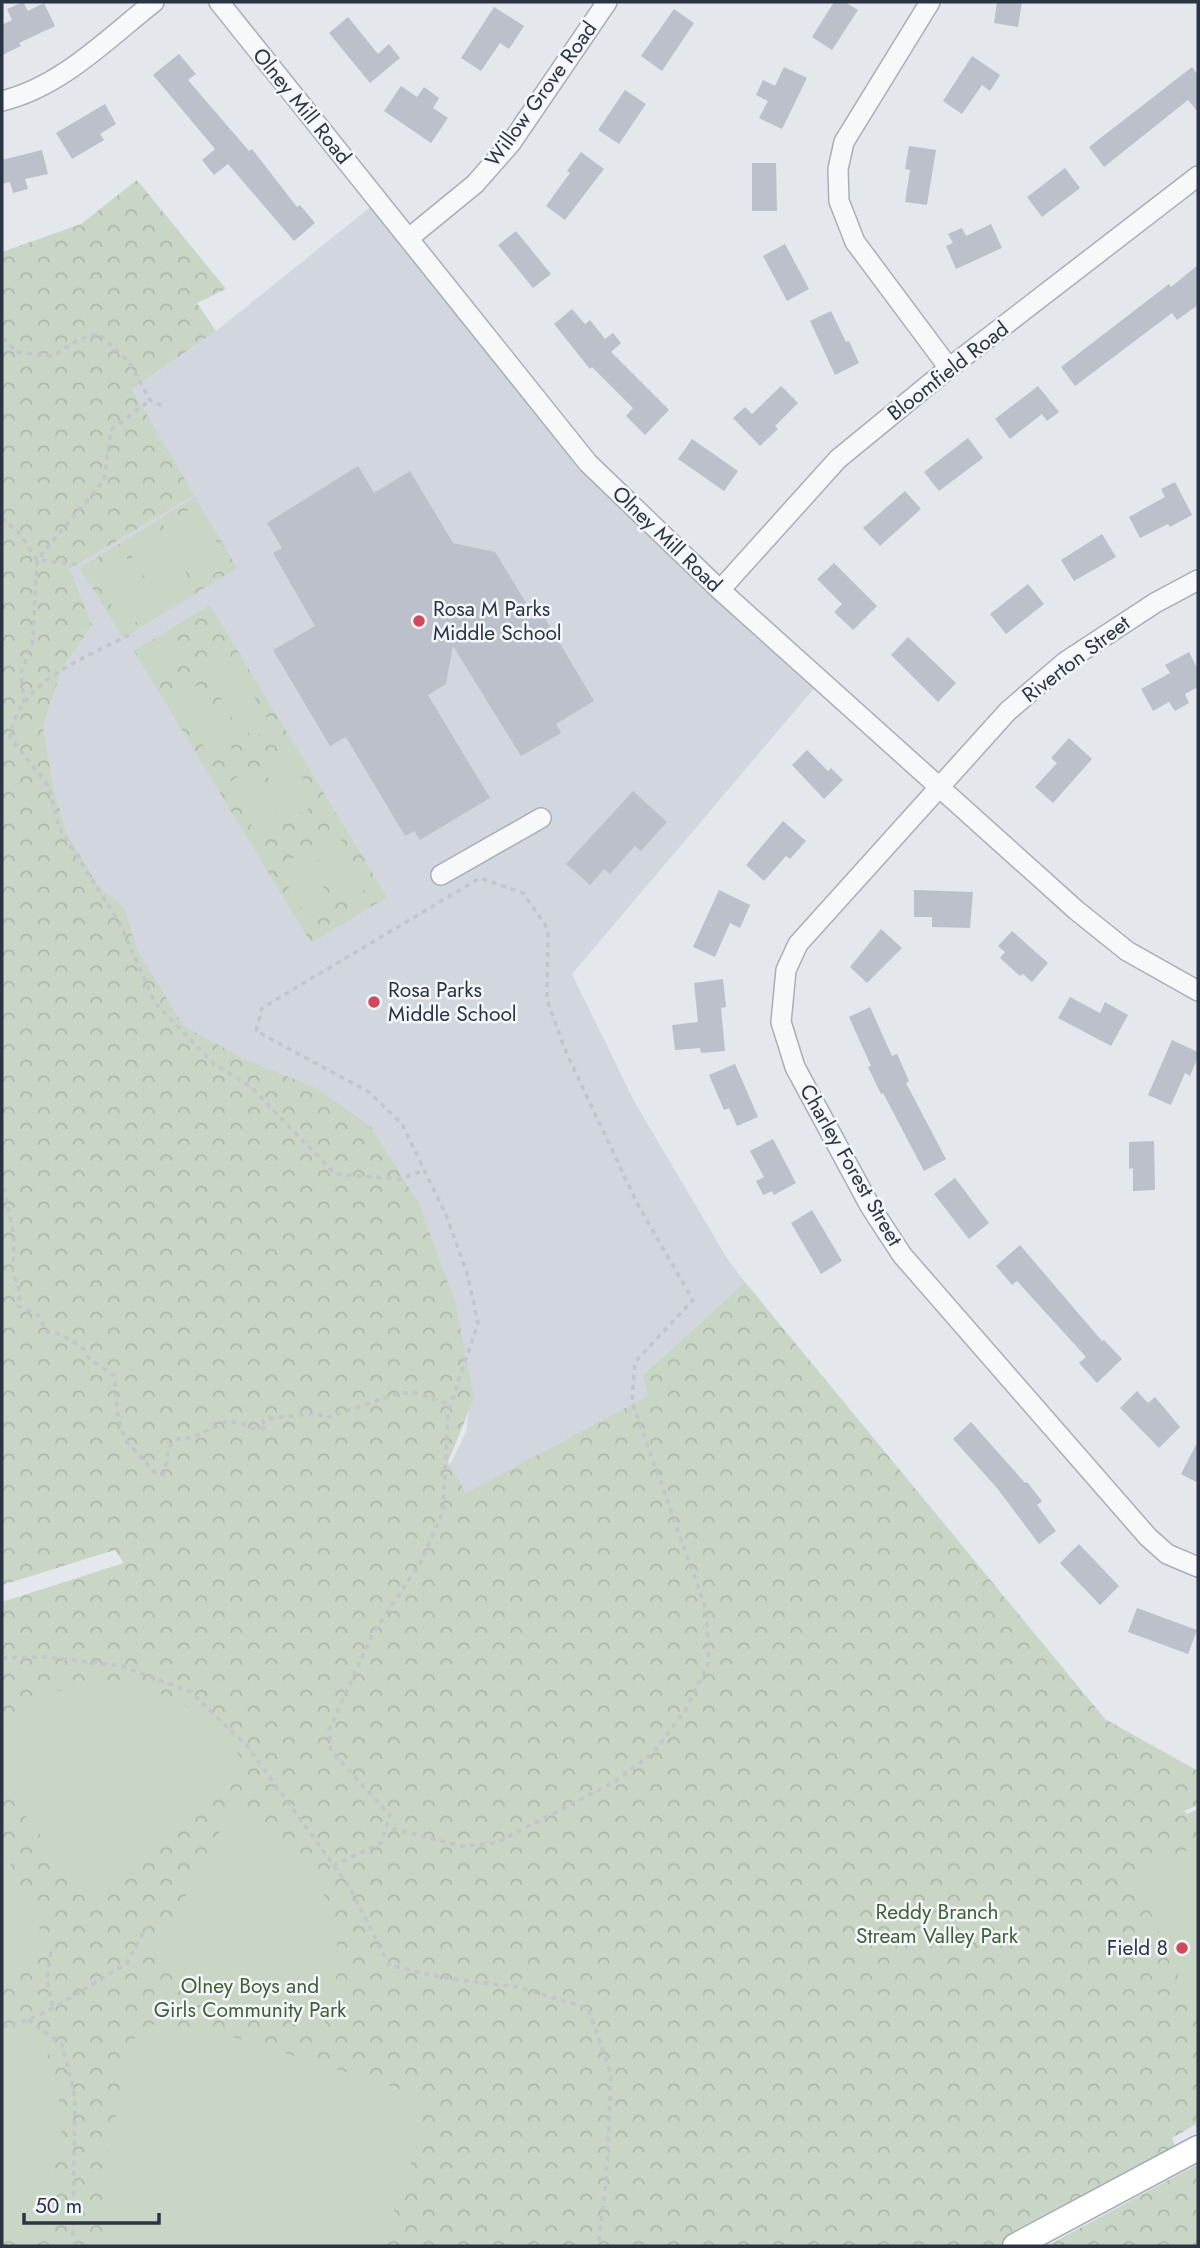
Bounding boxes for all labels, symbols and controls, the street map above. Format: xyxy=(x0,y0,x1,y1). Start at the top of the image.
street label: Willow Grove Road xyxy=(478,15,604,173)
street label: Olney Mill Road xyxy=(246,41,358,171)
street label: Bloomfield Road xyxy=(881,314,1015,428)
street label: Olney Mill Road xyxy=(605,479,729,599)
place label: Rosa M Parks Middle School xyxy=(433,594,562,648)
street label: Riverton Street xyxy=(1016,608,1136,710)
marker: Rosa M Parks Middle School xyxy=(411,613,427,629)
place label: Rosa Parks Middle School xyxy=(388,975,517,1029)
marker: Rosa Parks Middle School xyxy=(366,994,382,1010)
street label: Charley Forest Street xyxy=(792,1078,910,1252)
park label: Reddy Branch Stream Valley Park xyxy=(856,1897,1019,1951)
place label: Field 8 xyxy=(1107,1933,1168,1963)
marker: Field 8 xyxy=(1174,1940,1190,1956)
park label: Olney Boys and Girls Community Park xyxy=(154,1971,347,2025)
scale bar xyxy=(24,2182,159,2226)
text: 50 m xyxy=(35,2191,82,2221)

